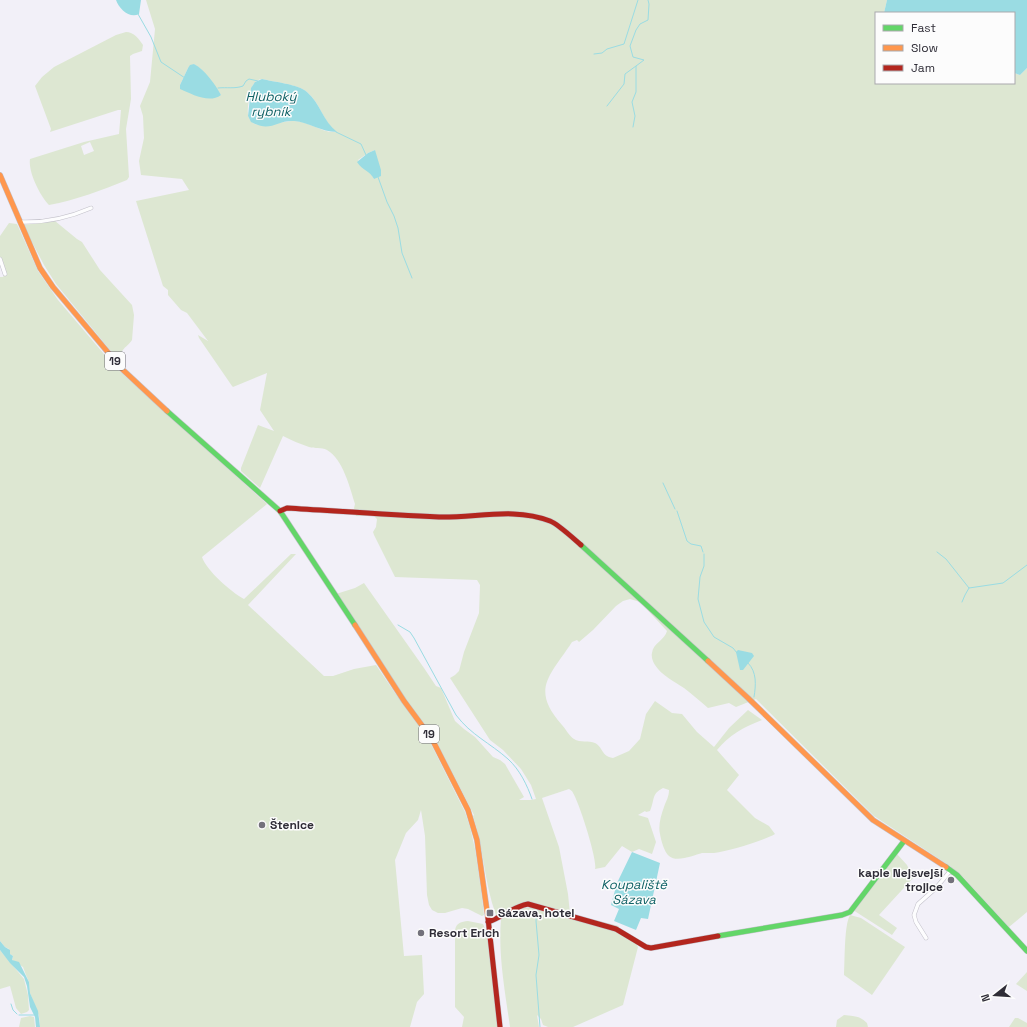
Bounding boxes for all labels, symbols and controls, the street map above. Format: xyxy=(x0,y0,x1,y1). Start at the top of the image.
legend xyxy=(875,12,1015,84)
text: Fast xyxy=(911,20,936,36)
text: Slow xyxy=(911,40,938,56)
text: Jam xyxy=(911,60,935,76)
water label: Hluboký rybník xyxy=(245,88,298,120)
road number: 19 xyxy=(105,352,125,370)
road number: 19 xyxy=(419,725,439,743)
place label: Štenice xyxy=(270,817,314,833)
marker: Štenice xyxy=(257,820,267,830)
place label: kaple Nejsvejší trojice xyxy=(858,865,944,895)
marker: kaple Nejsvejší trojice xyxy=(946,875,956,885)
water label: Koupaliště Sázava xyxy=(601,876,668,908)
place label: Sázava, hotel xyxy=(498,905,575,921)
marker: Sázava, hotel xyxy=(485,908,495,918)
place label: Resort Erich xyxy=(429,925,499,941)
marker: Resort Erich xyxy=(416,928,426,938)
north arrow xyxy=(975,975,1015,1015)
text: N xyxy=(978,992,993,1003)

